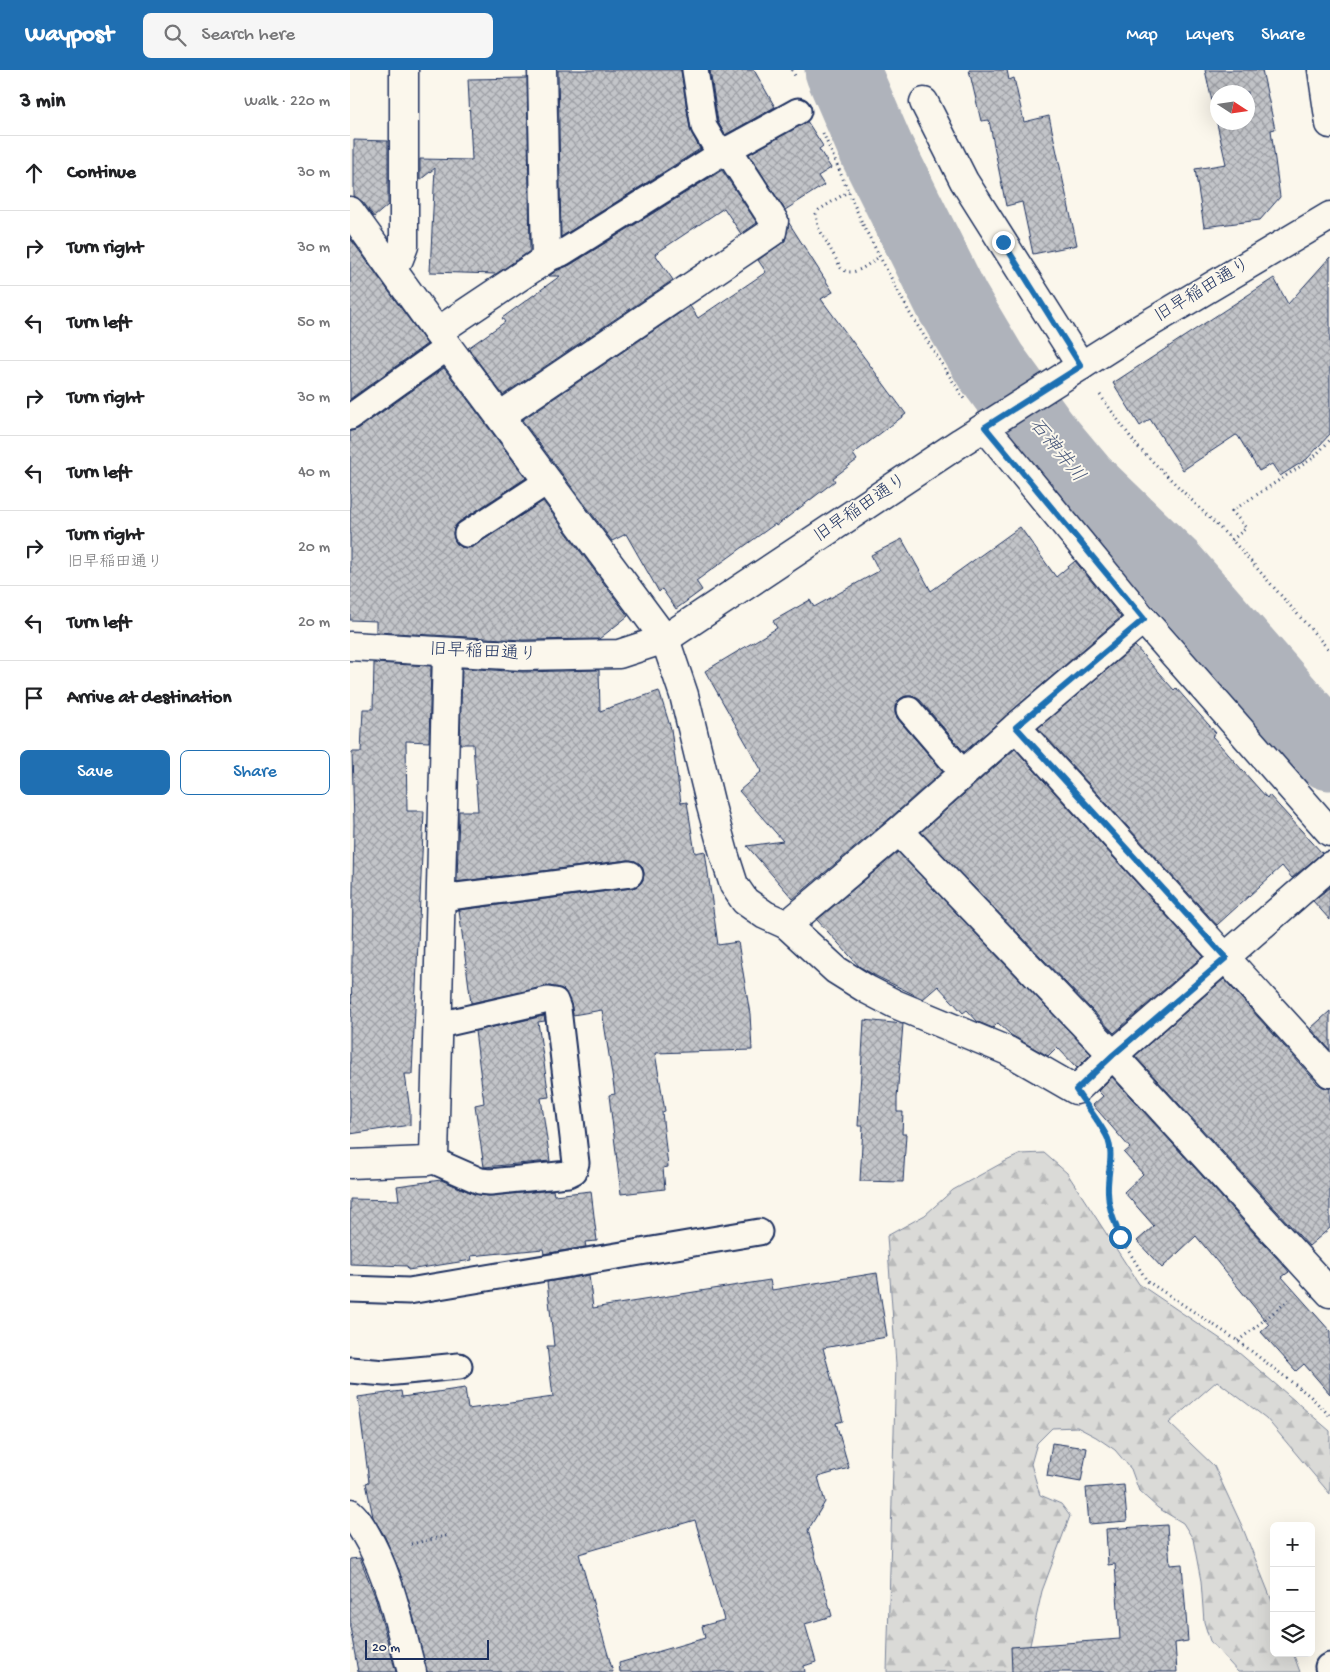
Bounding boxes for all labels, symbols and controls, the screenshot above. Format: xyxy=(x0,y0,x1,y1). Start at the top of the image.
search box xyxy=(143,13,493,58)
text: Waypost xyxy=(25,21,113,50)
icon: search xyxy=(161,21,189,49)
text: Search here xyxy=(201,24,295,47)
text: Map xyxy=(1126,25,1158,46)
text: Layers xyxy=(1186,25,1233,46)
text: Share xyxy=(1261,25,1305,46)
north arrow xyxy=(1210,85,1255,130)
text: 3 min xyxy=(20,90,65,115)
text: Walk · 220 m xyxy=(244,93,330,112)
icon: ahead xyxy=(20,159,48,187)
text: Continue xyxy=(67,162,136,185)
text: 30 m xyxy=(297,164,330,183)
route end xyxy=(992,231,1015,254)
icon: right xyxy=(20,234,48,262)
text: Turn right xyxy=(67,237,143,260)
text: 30 m xyxy=(297,239,330,258)
street label: 旧早稲田通り xyxy=(1151,253,1255,328)
icon: left xyxy=(20,309,48,337)
text: Turn left xyxy=(67,312,131,335)
text: 50 m xyxy=(297,314,330,333)
icon: right xyxy=(20,384,48,412)
text: Turn right xyxy=(67,387,143,410)
text: 30 m xyxy=(297,389,330,408)
water label: 石神井川 xyxy=(1023,414,1090,488)
icon: left xyxy=(20,459,48,487)
text: Turn left xyxy=(67,462,131,485)
text: 40 m xyxy=(298,464,330,483)
street label: 旧早稲田通り xyxy=(810,469,912,548)
text: Turn right xyxy=(67,524,143,547)
icon: right xyxy=(20,534,48,562)
text: 20 m xyxy=(298,539,330,558)
text: 旧早稲田通り xyxy=(67,554,163,573)
icon: left xyxy=(20,609,48,637)
text: Turn left xyxy=(67,612,131,635)
text: 20 m xyxy=(298,614,330,633)
street label: 旧早稲田通り xyxy=(429,639,538,666)
icon: arrive xyxy=(20,684,48,712)
text: Arrive at destination xyxy=(67,687,231,710)
button: Save xyxy=(20,750,170,795)
button: Share xyxy=(180,750,330,795)
route start xyxy=(1109,1226,1132,1249)
map controls xyxy=(1270,1522,1315,1657)
button: + xyxy=(1270,1522,1315,1567)
button: − xyxy=(1270,1567,1315,1612)
button: layers xyxy=(1270,1612,1315,1657)
scale bar xyxy=(365,1637,489,1660)
text: 20 m xyxy=(372,1640,400,1657)

